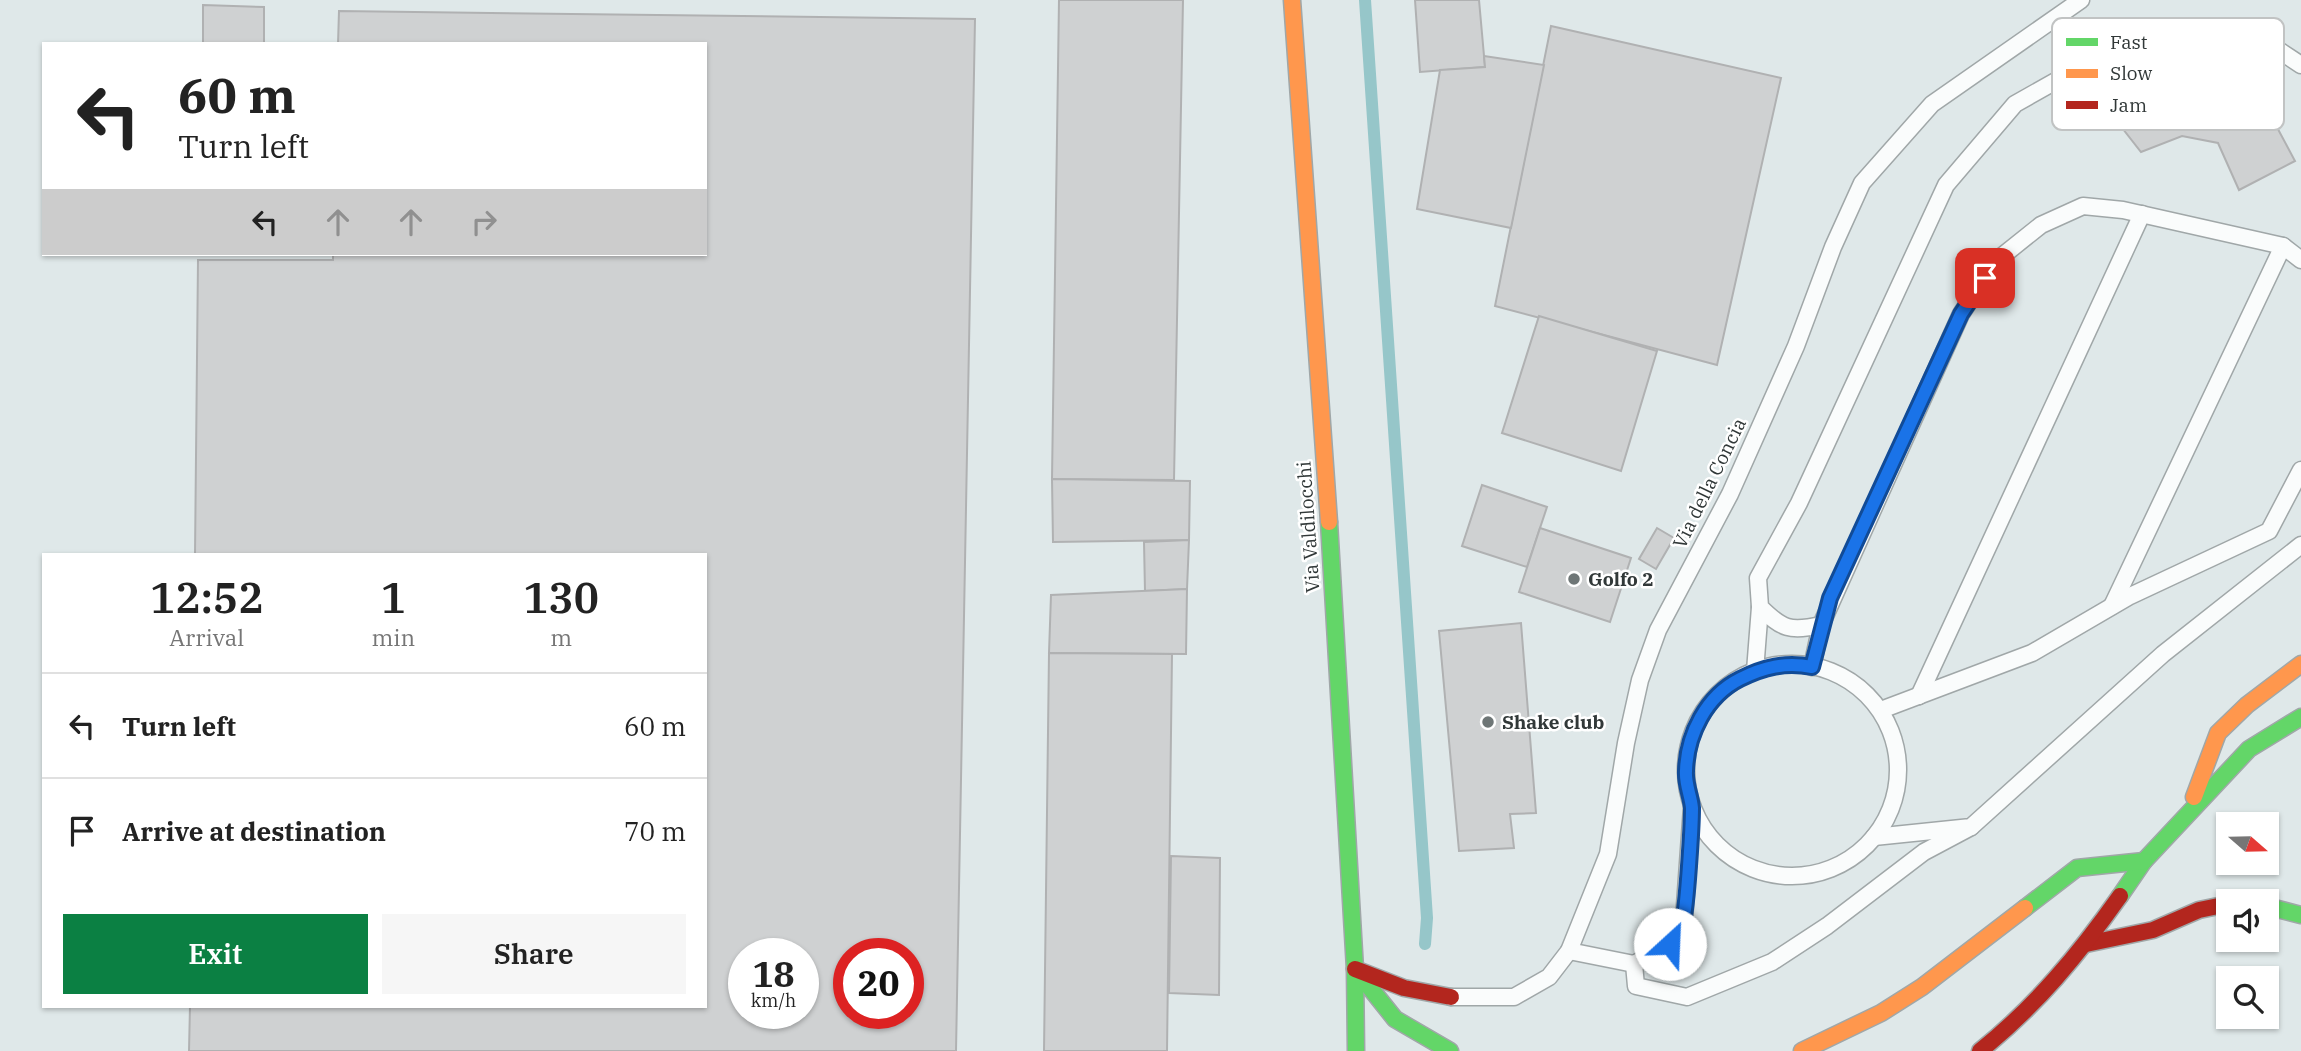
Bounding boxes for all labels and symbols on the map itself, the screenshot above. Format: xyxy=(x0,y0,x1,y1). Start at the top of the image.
legend xyxy=(2052,18,2284,130)
text: Fast xyxy=(2110,30,2148,54)
text: Slow xyxy=(2110,61,2152,85)
text: Jam xyxy=(2110,93,2147,117)
pin xyxy=(1955,248,2015,308)
street label: Via della Concia xyxy=(1667,414,1751,552)
street label: Via Valdilocchi xyxy=(1291,460,1325,594)
place label: Golfo 2 xyxy=(1588,567,1654,591)
marker: Golfo 2 xyxy=(1566,571,1582,587)
place label: Shake club xyxy=(1502,710,1604,734)
marker: Shake club xyxy=(1480,714,1496,730)
north arrow xyxy=(2216,812,2278,875)
position arrow xyxy=(1633,907,1707,981)
speed limit sign: 20 xyxy=(833,938,924,1029)

